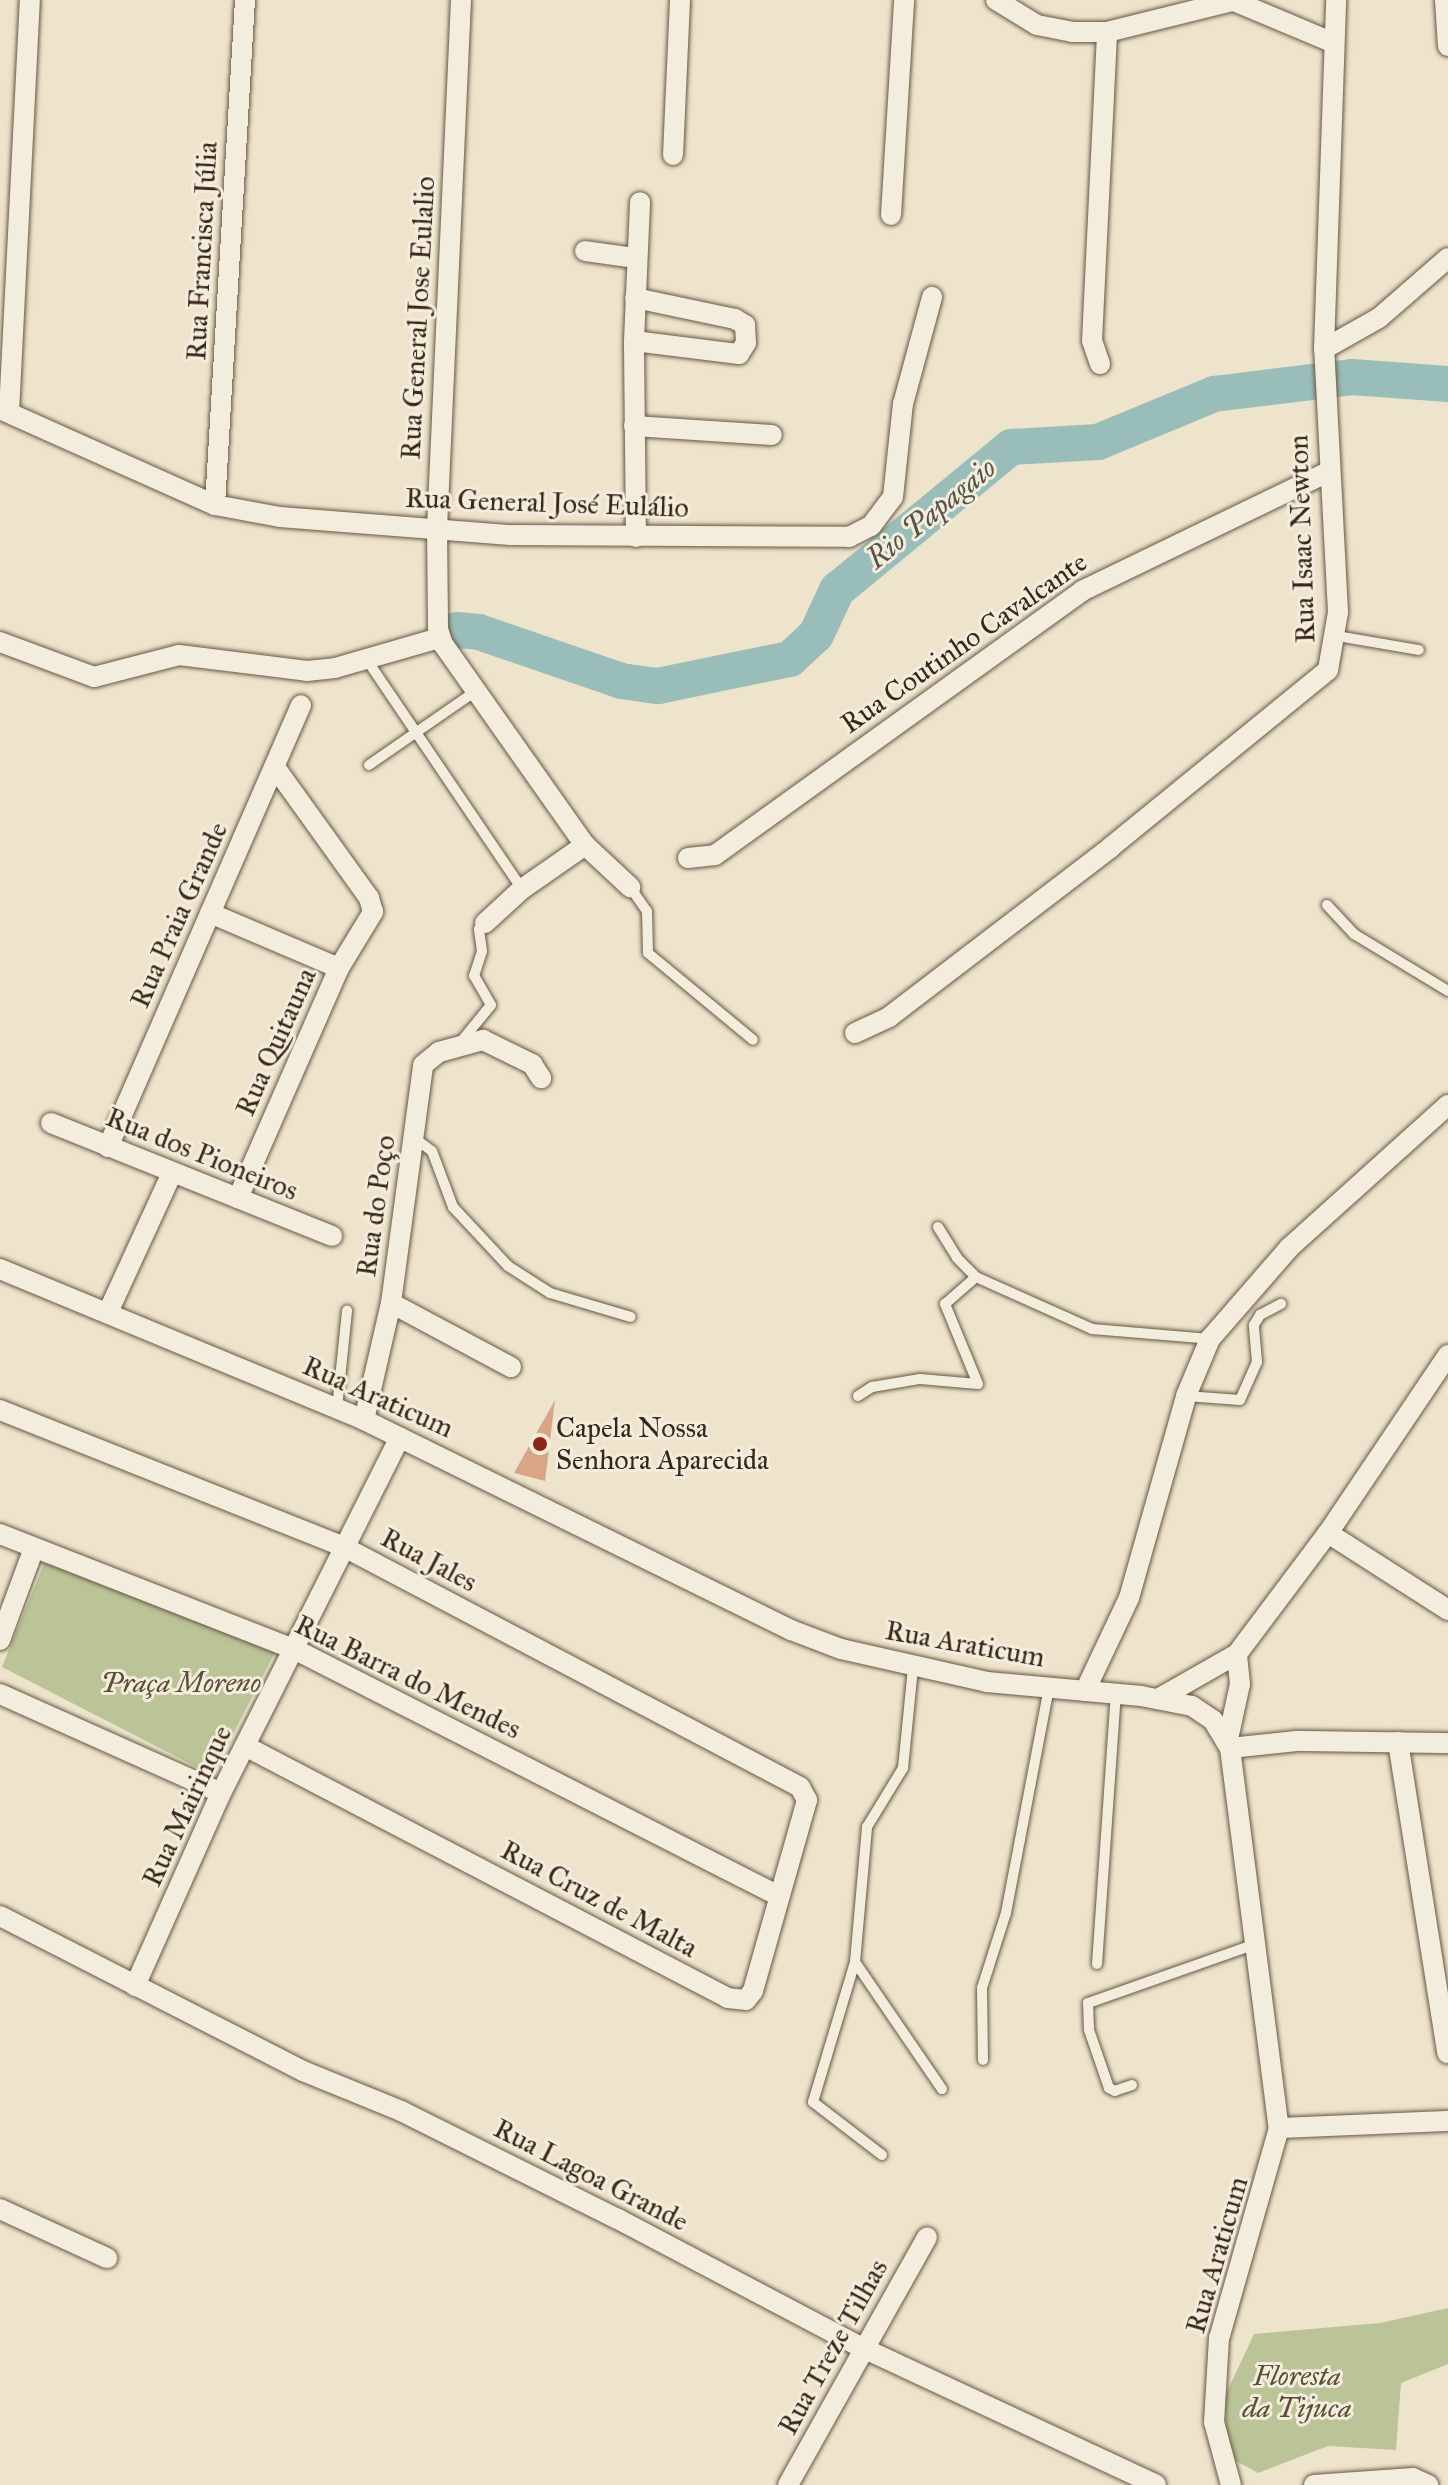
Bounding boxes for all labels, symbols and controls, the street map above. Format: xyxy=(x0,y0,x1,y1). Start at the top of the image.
street label: Rua Francisca Júlia xyxy=(179,141,225,361)
street label: Rua General Jose Eulalio xyxy=(394,175,442,461)
street label: Rua Isaac Newton xyxy=(1282,434,1322,644)
water label: Rio Papagaio xyxy=(859,450,1003,576)
street label: Rua General José Eulálio xyxy=(405,481,689,525)
street label: Rua Coutinho Cavalcante xyxy=(834,545,1094,741)
street label: Rua Praia Grande xyxy=(123,817,235,1013)
street label: Rua Quitauna xyxy=(228,963,324,1121)
street label: Rua dos Pioneiros xyxy=(101,1100,303,1208)
street label: Rua do Poço xyxy=(349,1133,403,1279)
street label: Rua Araticum xyxy=(298,1349,458,1445)
place label: Capela Nossa Senhora Aparecida xyxy=(556,1411,769,1477)
marker: Capela Nossa Senhora Aparecida xyxy=(531,1435,549,1453)
street label: Rua Jales xyxy=(375,1521,483,1599)
street label: Rua Barra do Mendes xyxy=(290,1608,526,1746)
street label: Rua Araticum xyxy=(883,1613,1047,1675)
park label: Praça Moreno xyxy=(101,1666,261,1700)
street label: Rua Mairinque xyxy=(135,1720,239,1892)
street label: Rua Cruz de Malta xyxy=(495,1833,703,1965)
street label: Rua Lagoa Grande xyxy=(488,2112,694,2238)
street label: Rua Araticum xyxy=(1179,2173,1255,2337)
street label: Rua Treze Tilhas xyxy=(771,2253,895,2441)
park label: Floresta da Tijuca xyxy=(1243,2359,1351,2425)

